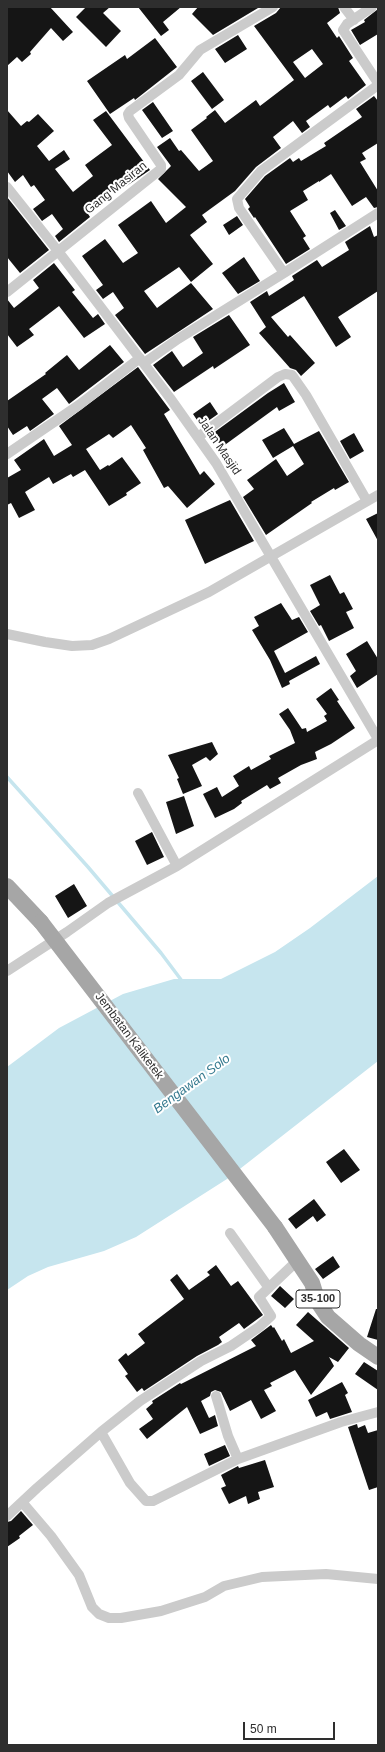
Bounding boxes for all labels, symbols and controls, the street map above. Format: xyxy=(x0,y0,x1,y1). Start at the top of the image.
street label: Gang Masiran xyxy=(82,159,150,217)
street label: Jalan Masjid xyxy=(194,414,244,478)
street label: Jembatan Kaliketek xyxy=(92,990,166,1082)
water label: Bengawan Solo xyxy=(151,1051,233,1117)
road number: 35-100 xyxy=(296,1290,340,1308)
scale bar xyxy=(245,1714,337,1740)
text: 50 m xyxy=(250,1722,277,1736)

